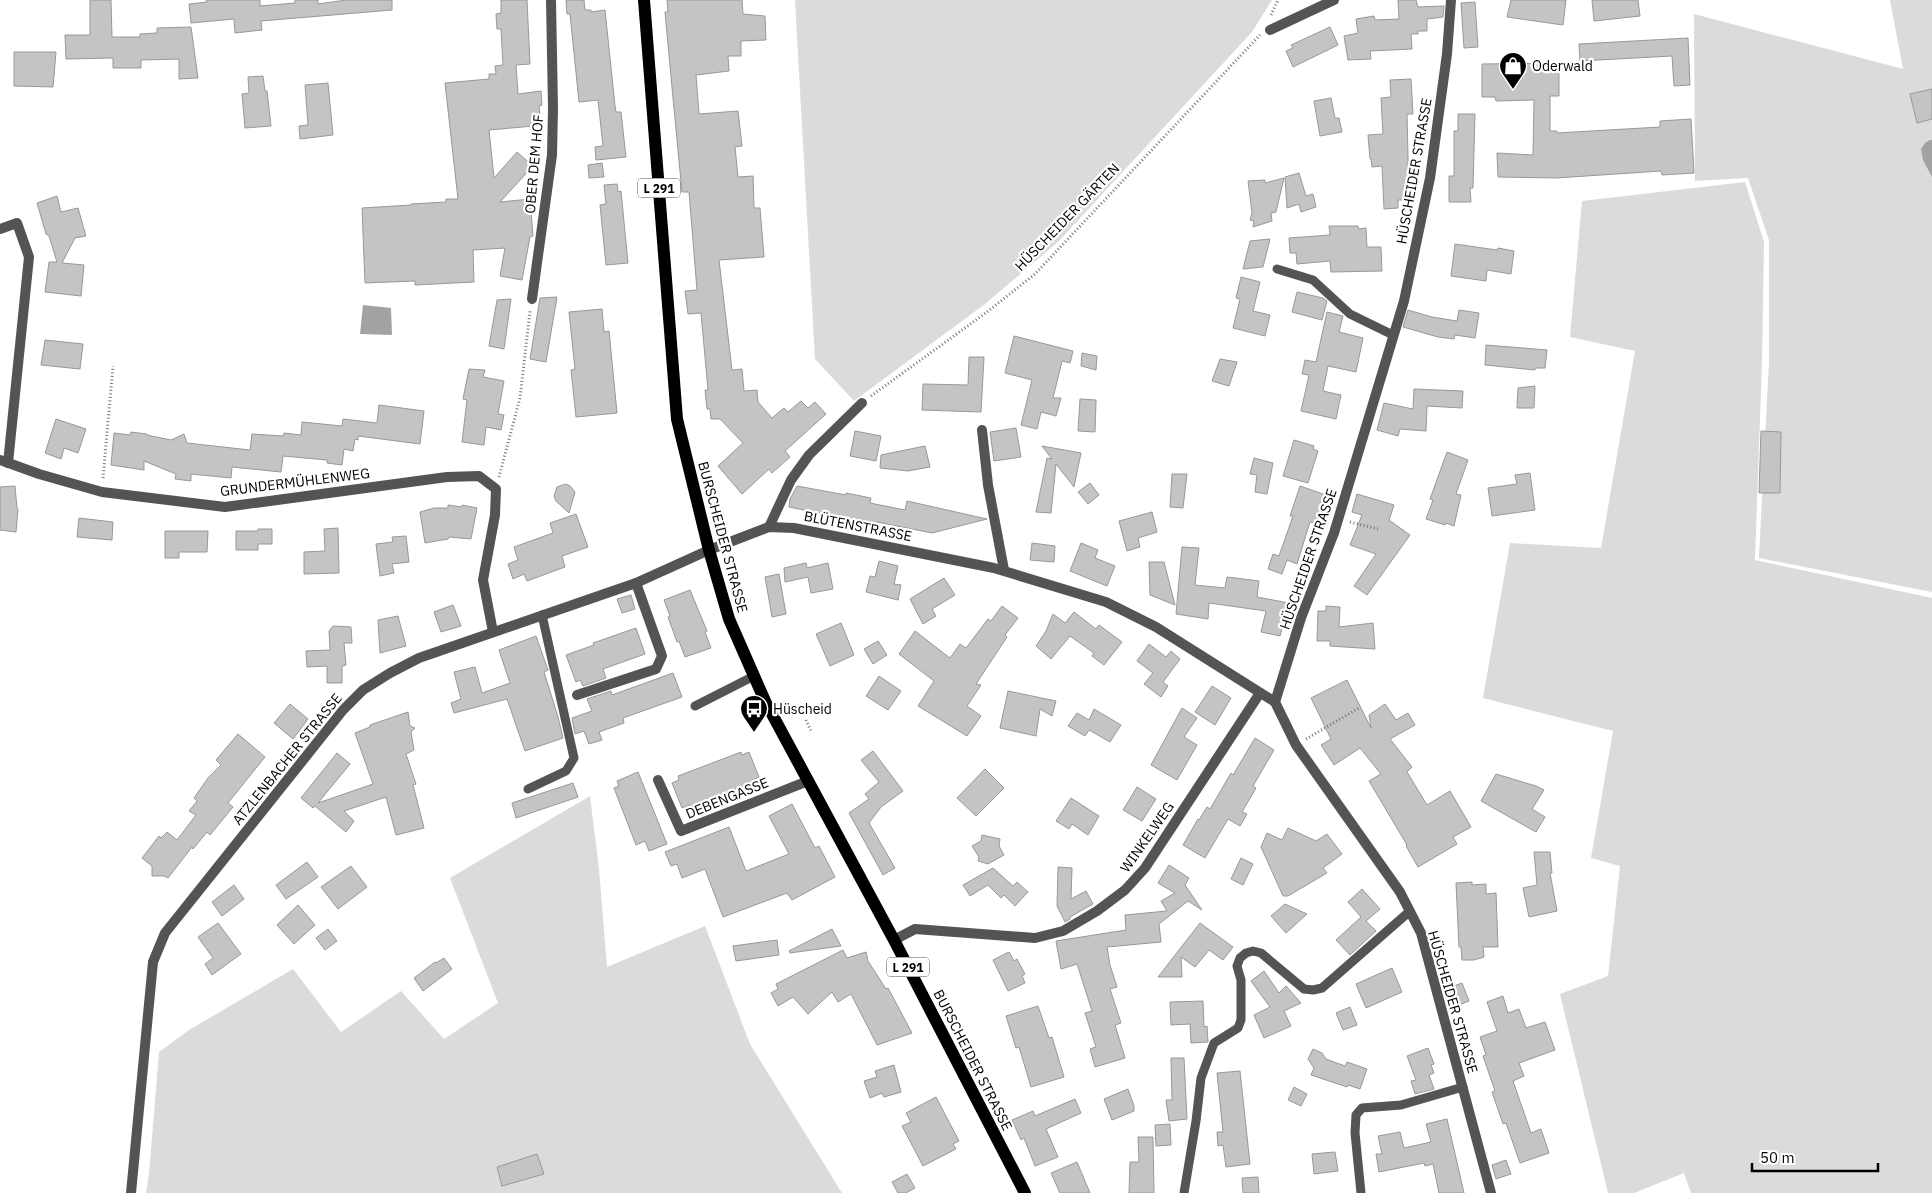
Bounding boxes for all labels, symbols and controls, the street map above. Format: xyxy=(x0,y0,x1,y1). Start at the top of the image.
shop icon: Oderwald xyxy=(1498,51,1528,90)
place label: Oderwald xyxy=(1532,57,1593,75)
street label: HÜSCHEIDER STRASSE xyxy=(1392,97,1436,245)
street label: OBER DEM HOF xyxy=(521,114,547,214)
street label: HÜSCHEIDER GÄRTEN xyxy=(1011,159,1123,275)
road number: L 291 xyxy=(638,178,680,198)
street label: BURSCHEIDER STRASSE xyxy=(694,459,752,615)
street label: GRUNDERMÜHLENWEG xyxy=(219,464,371,500)
street label: HÜSCHEIDER STRASSE xyxy=(1275,486,1341,632)
street label: BLÜTENSTRASSE xyxy=(803,507,913,545)
street label: ATZLENBACHER STRASSE xyxy=(228,690,346,828)
bus stop icon: Hüscheid xyxy=(739,694,769,733)
place label: Hüscheid xyxy=(773,700,832,718)
street label: DEBENGASSE xyxy=(683,773,771,823)
street label: WINKELWEG xyxy=(1116,798,1178,876)
street label: HÜSCHEIDER STRASSE xyxy=(1424,928,1482,1076)
road number: L 291 xyxy=(887,958,929,976)
street label: BURSCHEIDER STRASSE xyxy=(930,986,1016,1134)
scale bar xyxy=(1752,1140,1878,1172)
text: 50 m xyxy=(1760,1148,1795,1167)

